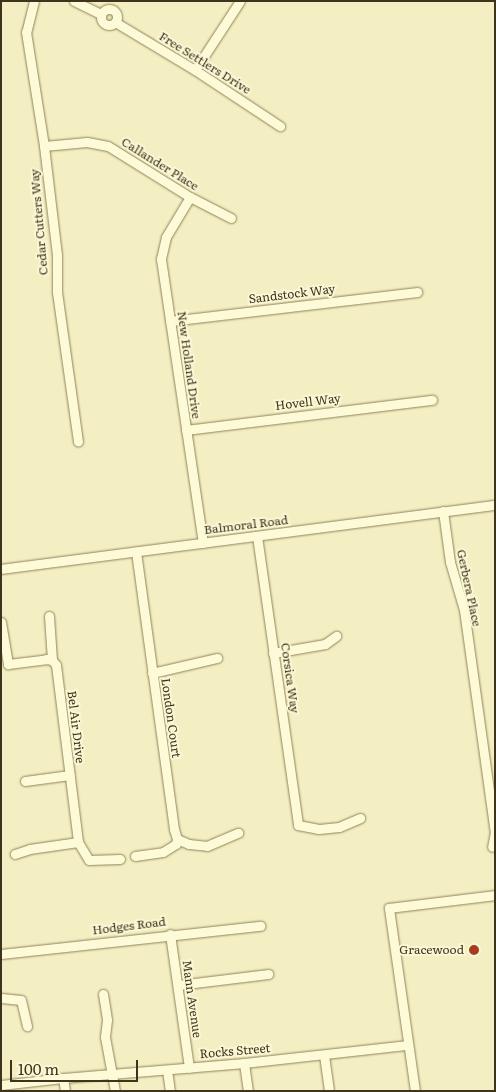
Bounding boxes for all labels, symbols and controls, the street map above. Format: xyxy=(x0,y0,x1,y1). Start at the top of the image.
street label: Free Settlers Drive xyxy=(156,29,254,97)
street label: Callander Place xyxy=(119,135,201,193)
street label: Cedar Cutters Way xyxy=(27,168,51,276)
street label: Sandstock Way xyxy=(248,282,336,306)
street label: New Holland Drive xyxy=(174,310,204,420)
street label: Hovell Way xyxy=(274,391,342,413)
street label: Balmoral Road xyxy=(203,513,289,537)
street label: Gerbera Place xyxy=(454,548,484,628)
street label: Corsica Way xyxy=(278,642,302,714)
street label: London Court xyxy=(158,677,184,759)
street label: Bel Air Drive xyxy=(64,690,88,764)
street label: Hodges Road xyxy=(92,914,166,938)
place label: Gracewood xyxy=(399,943,464,957)
marker: Gracewood xyxy=(468,944,480,956)
street label: Mann Avenue xyxy=(179,959,205,1039)
street label: Rocks Street xyxy=(199,1041,271,1061)
scale bar xyxy=(12,1050,140,1082)
text: 100 m xyxy=(18,1057,59,1080)

